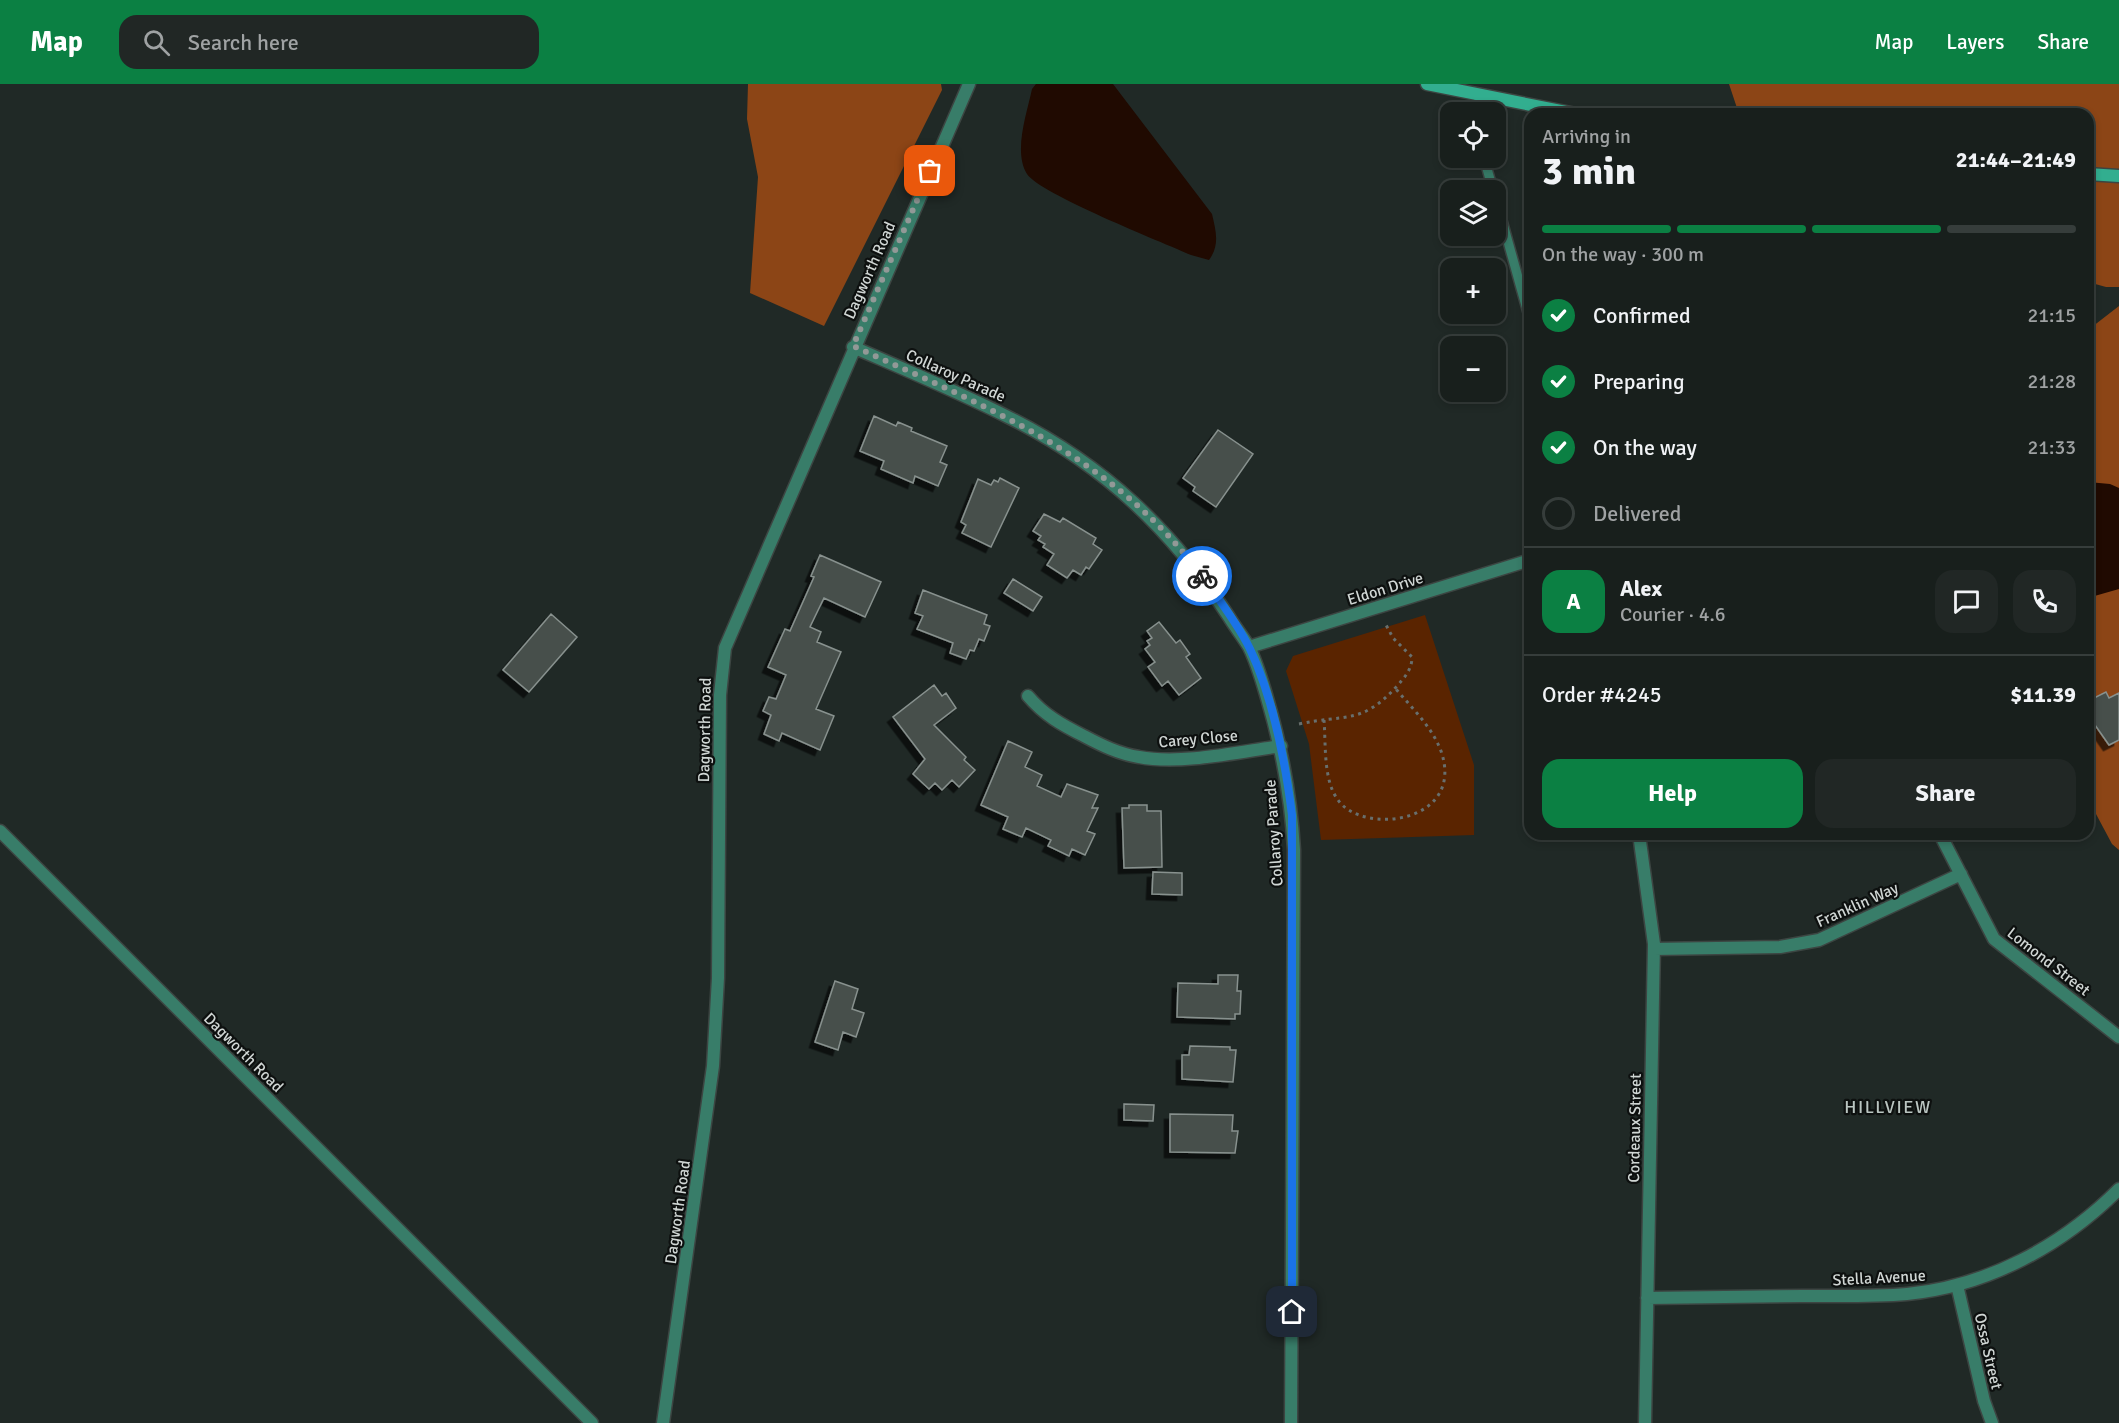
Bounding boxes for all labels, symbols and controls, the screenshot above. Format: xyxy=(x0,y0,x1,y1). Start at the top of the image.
search box xyxy=(119,15,539,69)
text: Map xyxy=(30,25,83,59)
icon: search xyxy=(140,26,173,59)
text: Search here xyxy=(188,29,299,56)
text: Map xyxy=(1875,29,1913,55)
text: Layers xyxy=(1946,29,2004,55)
text: Share xyxy=(2037,29,2089,55)
map controls xyxy=(1440,102,1506,402)
button: locate xyxy=(1440,102,1506,168)
text: Arriving in xyxy=(1542,124,1631,149)
pin xyxy=(904,145,955,196)
text: 21:44–21:49 xyxy=(1956,146,2076,173)
text: 3 min xyxy=(1542,147,1636,195)
icon: bag xyxy=(913,154,946,187)
button: layers xyxy=(1440,180,1506,246)
street label: Dagworth Road xyxy=(839,219,900,322)
text: On the way · 300 m xyxy=(1542,242,1704,267)
button: + xyxy=(1440,258,1506,324)
icon: check xyxy=(1542,299,1575,332)
text: Confirmed xyxy=(1593,302,1691,329)
text: 21:15 xyxy=(2027,303,2076,328)
button: − xyxy=(1440,336,1506,402)
street label: Collaroy Parade xyxy=(903,345,1009,407)
icon: check xyxy=(1542,365,1575,398)
text: Preparing xyxy=(1593,368,1685,395)
text: 21:28 xyxy=(2027,369,2076,394)
icon: check xyxy=(1542,431,1575,464)
text: On the way xyxy=(1593,434,1697,461)
text: 21:33 xyxy=(2027,435,2076,460)
text: Delivered xyxy=(1593,500,1681,527)
courier xyxy=(1172,546,1232,606)
icon: bike xyxy=(1186,560,1219,593)
street label: Eldon Drive xyxy=(1345,568,1426,610)
button: chat xyxy=(1935,570,1998,633)
button: phone xyxy=(2013,570,2076,633)
text: Alex xyxy=(1620,575,1662,602)
text: A xyxy=(1566,588,1581,615)
text: Courier · 4.6 xyxy=(1620,602,1726,627)
street label: Dagworth Road xyxy=(694,678,716,783)
text: Order #4245 xyxy=(1542,681,1662,708)
text: $11.39 xyxy=(2010,681,2076,708)
street label: Carey Close xyxy=(1158,726,1239,752)
button: Help xyxy=(1542,759,1803,828)
button: Share xyxy=(1815,759,2076,828)
street label: Collaroy Parade xyxy=(1260,779,1288,887)
street label: Franklin Way xyxy=(1813,878,1902,932)
street label: Lomond Street xyxy=(2003,923,2094,1001)
street label: Dagworth Road xyxy=(199,1009,287,1097)
street label: Cordeaux Street xyxy=(1624,1073,1646,1183)
district label: HILLVIEW xyxy=(1844,1096,1932,1118)
street label: Dagworth Road xyxy=(661,1159,695,1265)
street label: Stella Avenue xyxy=(1832,1266,1926,1290)
pin xyxy=(1266,1286,1317,1337)
icon: home xyxy=(1275,1295,1308,1328)
street label: Ossa Street xyxy=(1970,1311,2007,1392)

